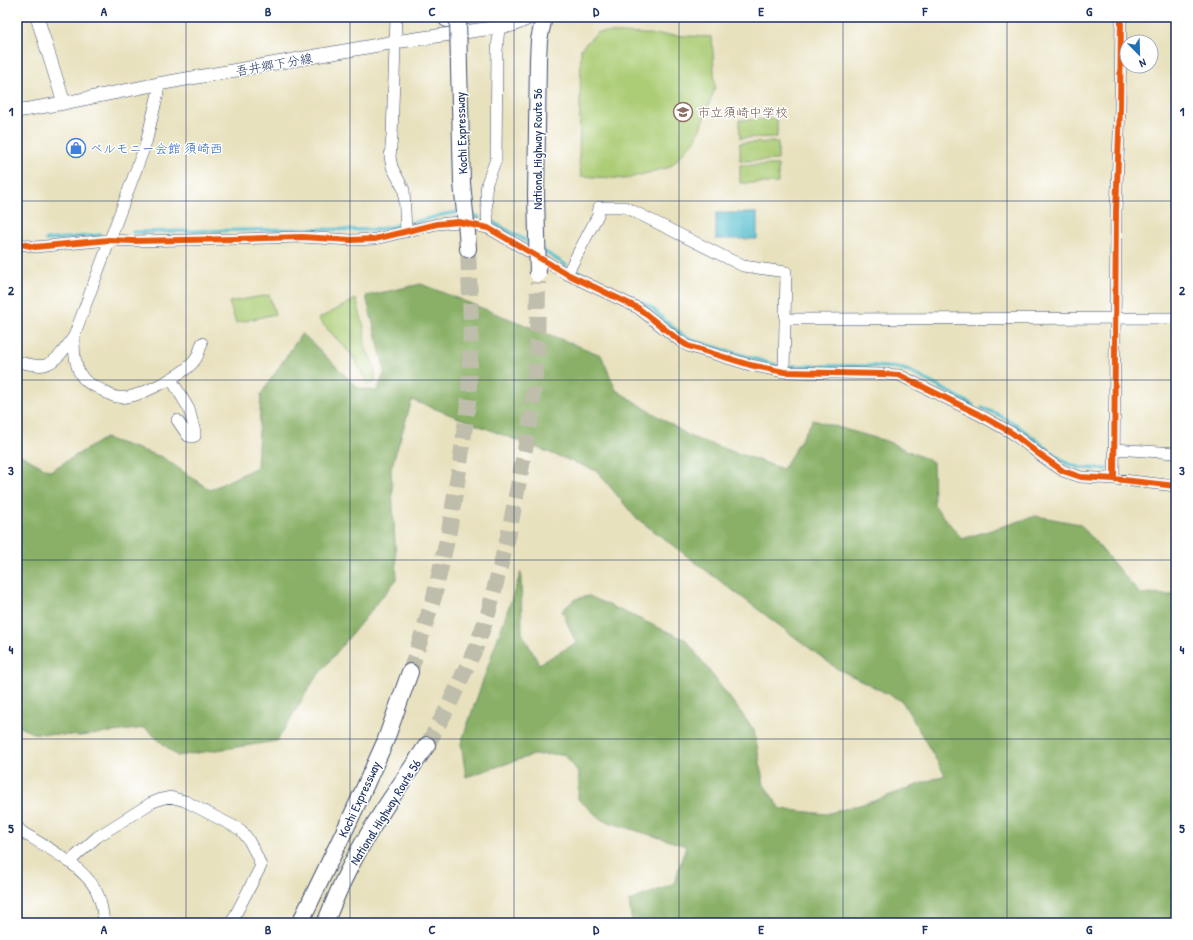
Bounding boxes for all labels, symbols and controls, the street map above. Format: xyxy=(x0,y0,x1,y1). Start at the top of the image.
text: A xyxy=(101,2,108,20)
text: B xyxy=(265,2,272,20)
text: C xyxy=(428,2,436,20)
text: D xyxy=(593,2,600,20)
text: E xyxy=(758,2,764,20)
text: F xyxy=(922,2,929,20)
text: G xyxy=(1086,2,1093,20)
north arrow xyxy=(1119,34,1159,74)
street label: 吾井郷下分線 xyxy=(234,48,315,80)
text: N xyxy=(1137,56,1148,71)
street label: National Highway Route 56 xyxy=(528,88,546,210)
street label: Kochi Expressway xyxy=(451,91,471,174)
school or university icon: 市立須崎中学校 xyxy=(672,101,694,123)
text: 1 xyxy=(9,102,14,120)
text: 1 xyxy=(1180,102,1185,120)
place label: 市立須崎中学校 xyxy=(697,103,788,121)
shop icon: ベルモニー会館 須崎西 xyxy=(65,137,87,159)
place label: ベルモニー会館 須崎西 xyxy=(90,139,223,157)
text: 2 xyxy=(8,281,15,299)
text: 2 xyxy=(1179,281,1186,299)
text: 3 xyxy=(8,461,14,479)
text: 3 xyxy=(1179,461,1185,479)
text: 4 xyxy=(9,640,14,658)
text: 4 xyxy=(1180,640,1185,658)
street label: National Highway Route 56 xyxy=(345,756,425,868)
street label: Kochi Expressway xyxy=(333,757,385,840)
text: 5 xyxy=(8,819,14,837)
text: 5 xyxy=(1179,819,1185,837)
text: A xyxy=(101,920,108,938)
text: B xyxy=(265,920,272,938)
text: C xyxy=(428,920,436,938)
text: D xyxy=(593,920,600,938)
text: E xyxy=(758,920,764,938)
text: F xyxy=(922,920,929,938)
text: G xyxy=(1086,920,1093,938)

